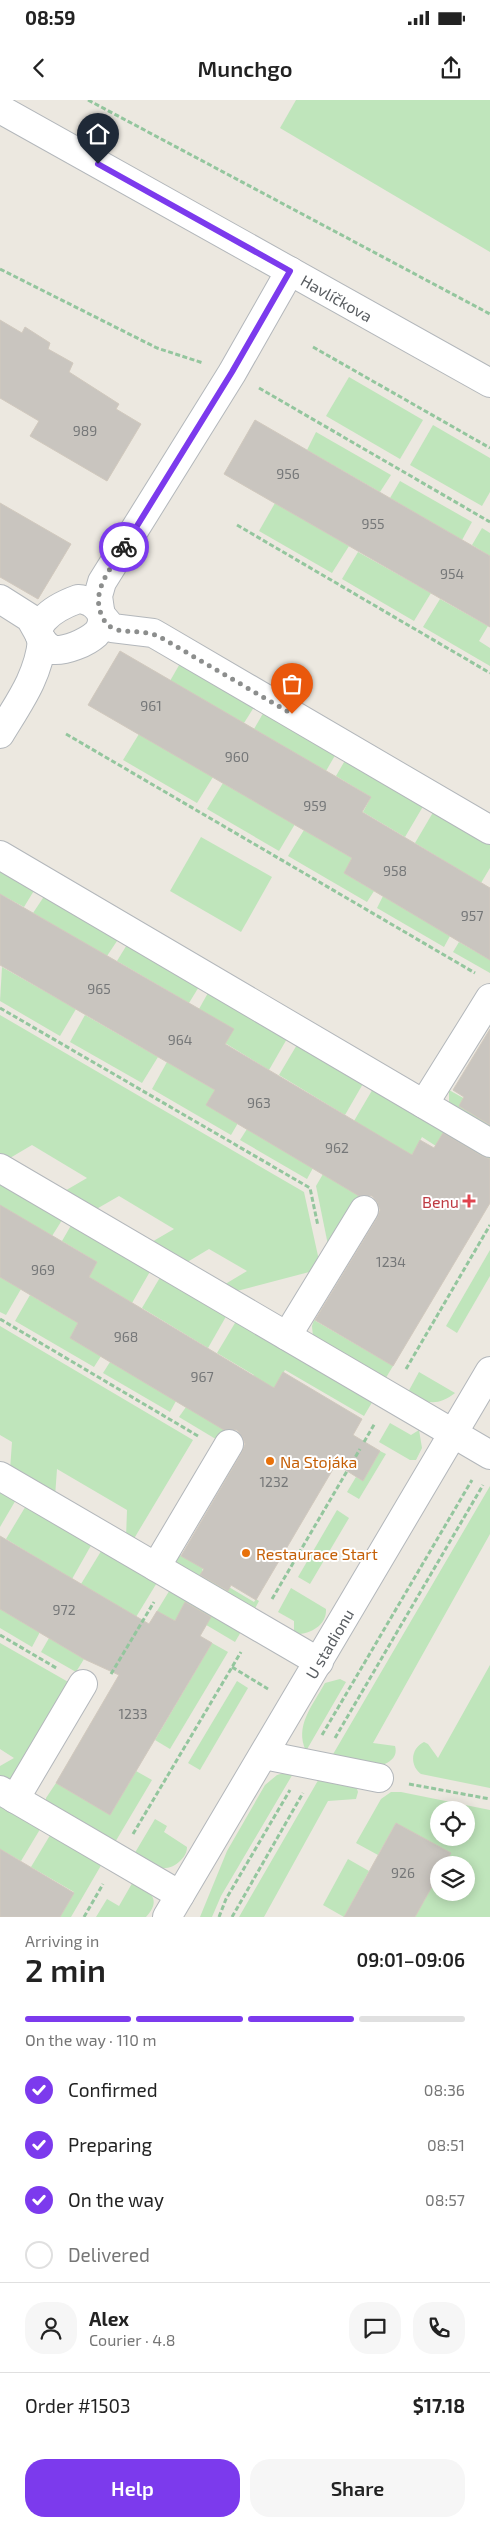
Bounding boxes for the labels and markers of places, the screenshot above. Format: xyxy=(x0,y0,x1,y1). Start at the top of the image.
pin xyxy=(77,113,119,164)
pin xyxy=(271,663,313,714)
place label: Benu xyxy=(422,1192,459,1211)
marker: Benu xyxy=(463,1195,475,1207)
place label: Na Stojáka xyxy=(280,1452,357,1472)
marker: Na Stojáka xyxy=(264,1455,276,1467)
place label: Restaurace Start xyxy=(256,1544,378,1563)
marker: Restaurace Start xyxy=(240,1547,252,1559)

